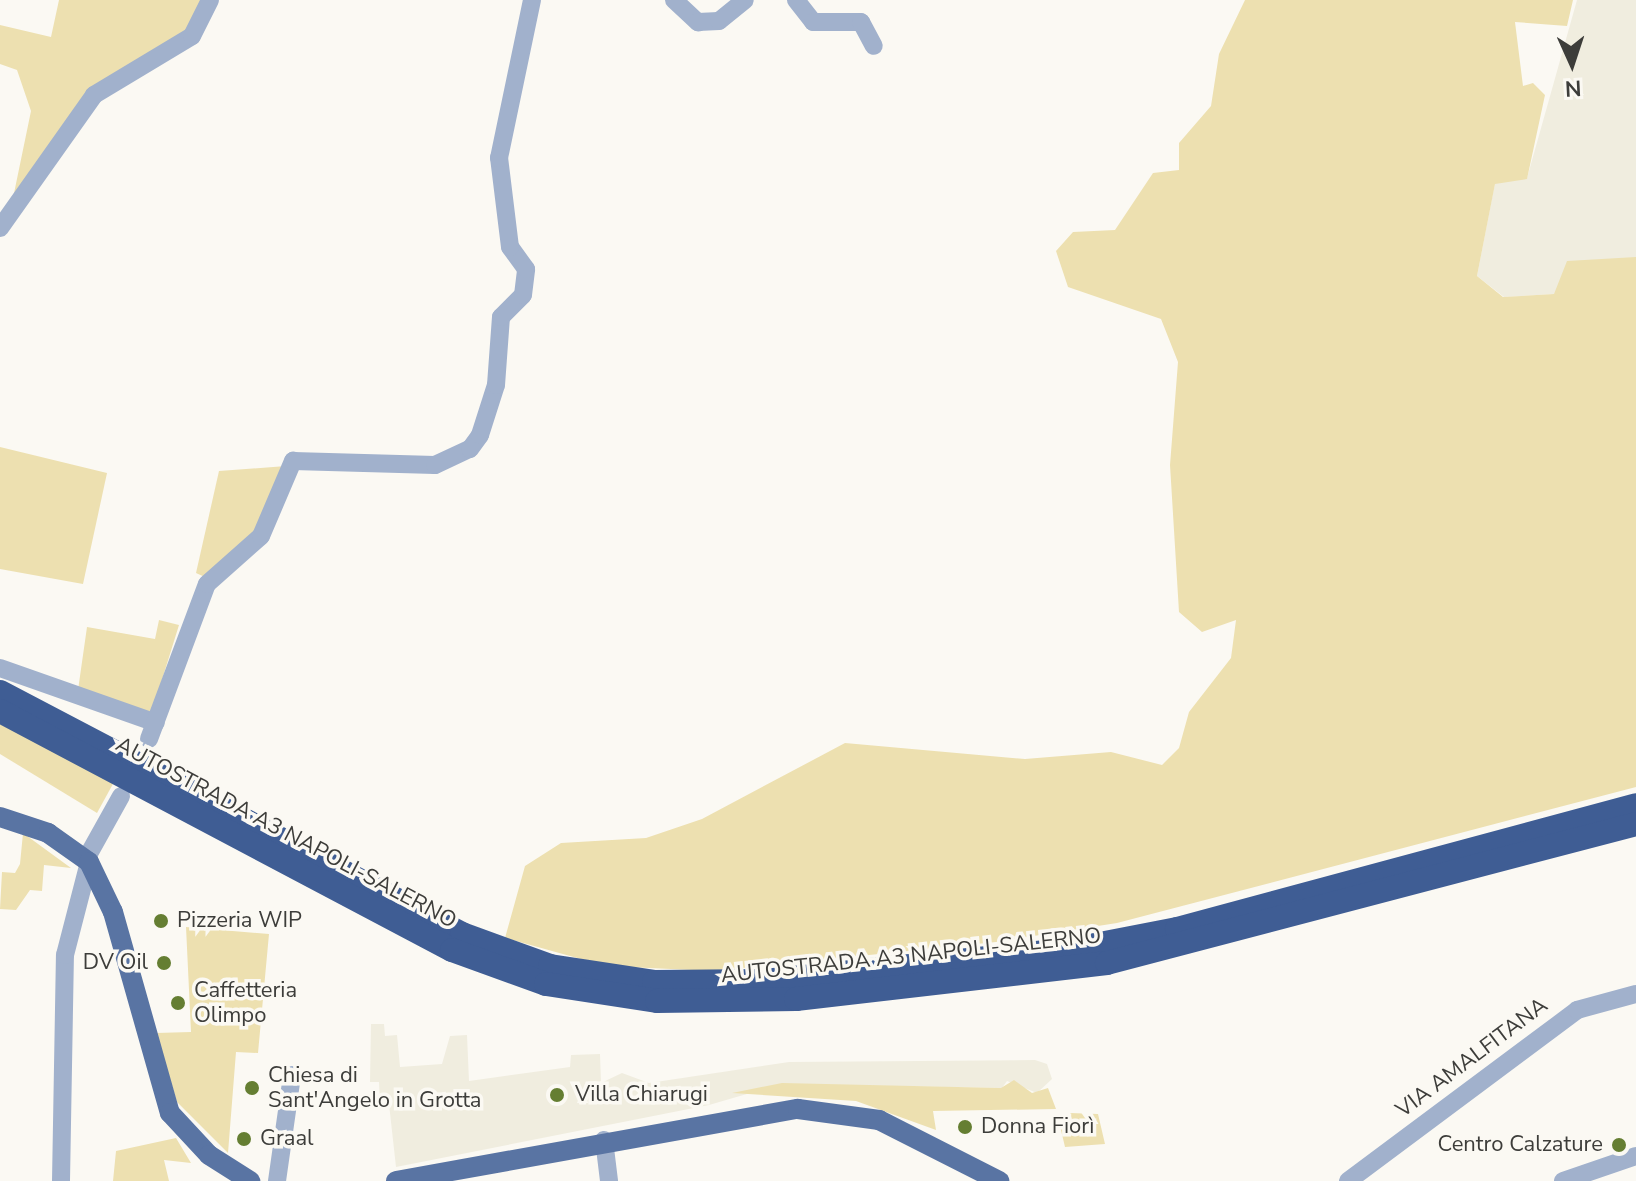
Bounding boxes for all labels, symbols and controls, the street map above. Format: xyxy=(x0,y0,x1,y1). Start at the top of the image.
north arrow xyxy=(1532,24,1612,104)
text: N xyxy=(1564,73,1582,103)
street label: AUTOSTRADA A3 NAPOLI-SALERNO xyxy=(111,732,461,934)
place label: Pizzeria WIP xyxy=(177,908,302,934)
marker: Pizzeria WIP xyxy=(152,912,170,930)
street label: AUTOSTRADA A3 NAPOLI-SALERNO xyxy=(720,923,1102,989)
place label: DV Oil xyxy=(83,950,148,976)
marker: DV Oil xyxy=(155,954,173,972)
place label: Caffetteria Olimpo xyxy=(194,977,297,1028)
street label: VIA AMALFITANA xyxy=(1391,992,1553,1124)
marker: Caffetteria Olimpo xyxy=(169,994,187,1012)
place label: Chiesa di Sant'Angelo in Grotta xyxy=(268,1062,482,1114)
marker: Chiesa di Sant'Angelo in Grotta xyxy=(243,1079,261,1097)
place label: Villa Chiarugi xyxy=(575,1082,708,1108)
marker: Villa Chiarugi xyxy=(546,1084,568,1106)
place label: Donna Fiorì xyxy=(981,1114,1094,1140)
marker: Donna Fiorì xyxy=(956,1118,974,1136)
place label: Graal xyxy=(260,1126,314,1152)
marker: Graal xyxy=(235,1130,253,1148)
place label: Centro Calzature xyxy=(1438,1132,1603,1158)
marker: Centro Calzature xyxy=(1610,1136,1628,1154)

